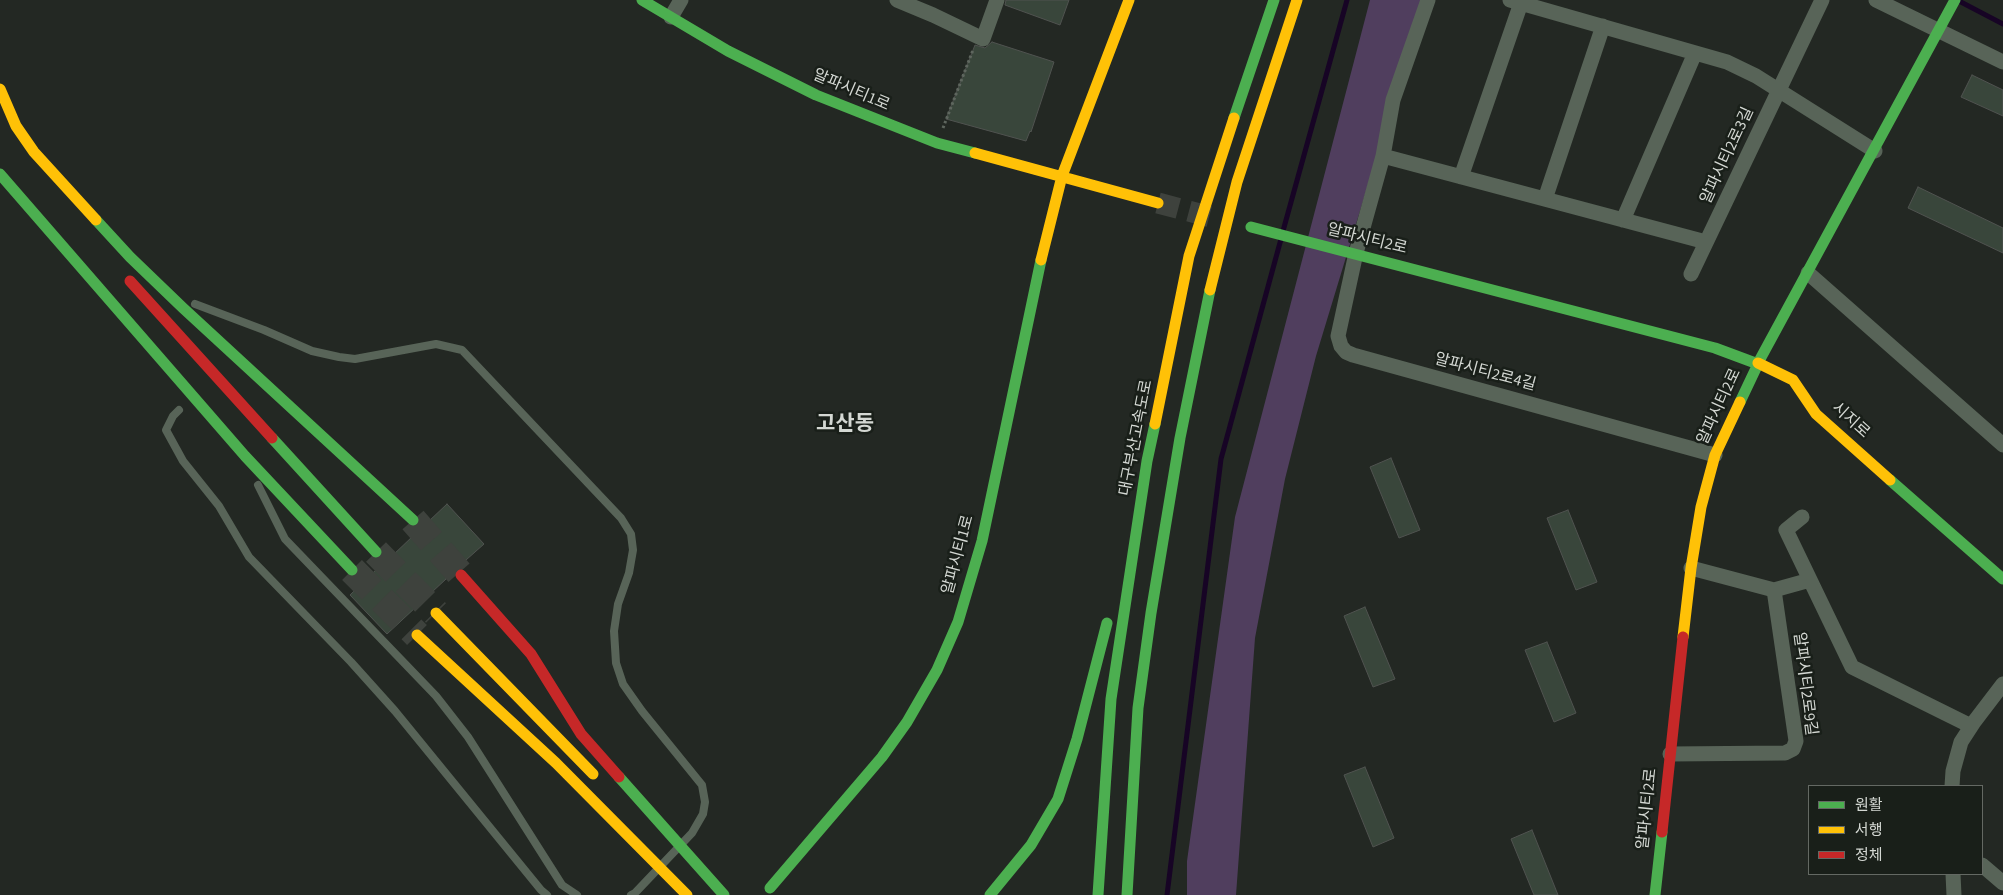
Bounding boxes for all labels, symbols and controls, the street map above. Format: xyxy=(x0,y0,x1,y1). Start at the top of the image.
street label: 알파시티1로 xyxy=(810,66,892,116)
street label: 알파시티2로3길 xyxy=(1697,105,1759,207)
street label: 알파시티2로 xyxy=(1325,221,1409,259)
street label: 알파시티2로4길 xyxy=(1432,350,1538,396)
street label: 알파시티2로 xyxy=(1694,366,1746,448)
street label: 대구부산고속도로 xyxy=(1116,378,1158,498)
street label: 시지로 xyxy=(1827,399,1873,443)
district label: 고산동 xyxy=(816,412,874,438)
street label: 알파시티1로 xyxy=(939,513,979,597)
street label: 알파시티2로9길 xyxy=(1788,631,1820,737)
street label: 알파시티2로 xyxy=(1634,767,1662,851)
legend xyxy=(1808,785,1983,875)
text: 원활 xyxy=(1855,795,1883,816)
text: 서행 xyxy=(1855,820,1883,841)
text: 정체 xyxy=(1855,845,1883,866)

